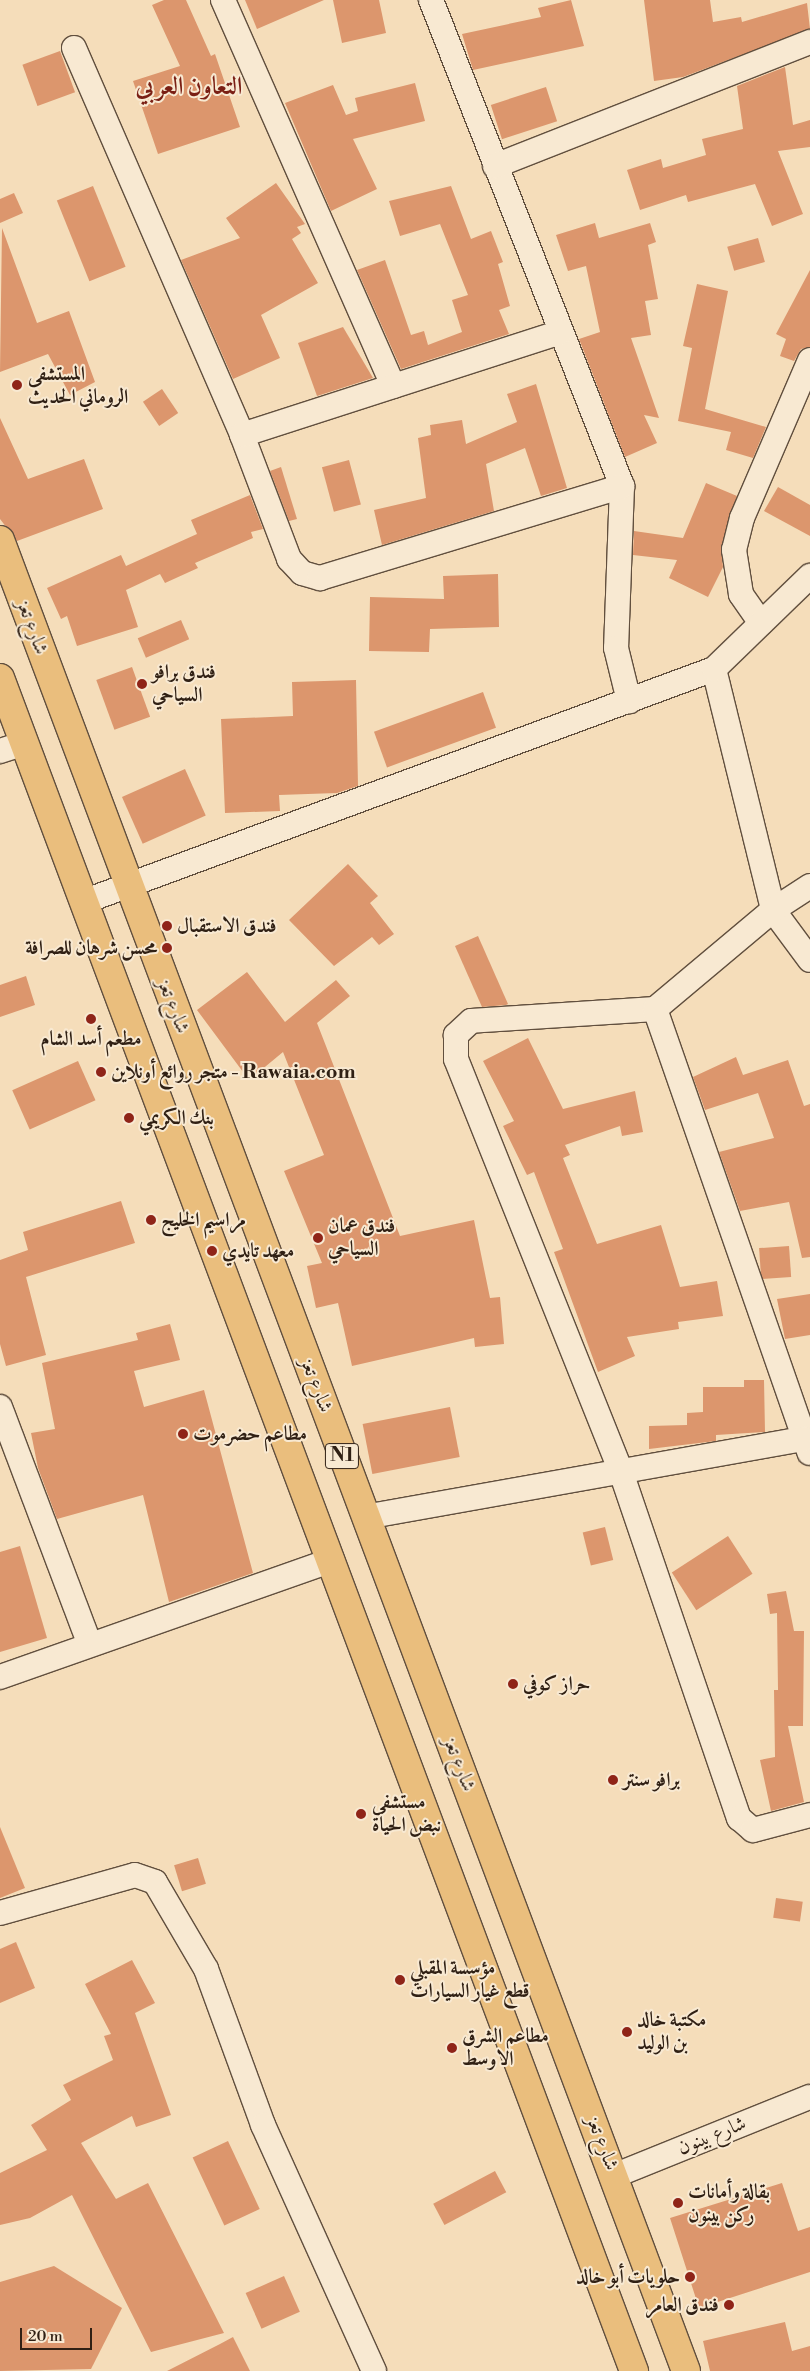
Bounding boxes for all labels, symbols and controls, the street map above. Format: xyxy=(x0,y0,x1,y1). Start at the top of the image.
district label: التعاون العربي xyxy=(135,72,243,102)
place label: المستشفى الروماني الحديث xyxy=(28,362,128,409)
marker: المستشفى الروماني الحديث xyxy=(10,378,24,392)
street label: شارع تعز xyxy=(11,596,53,658)
place label: فندق برافو السياحي xyxy=(152,660,216,707)
marker: فندق برافو السياحي xyxy=(136,678,148,690)
place label: فندق الاستقبال xyxy=(177,914,277,938)
marker: فندق الاستقبال xyxy=(161,920,173,932)
place label: محسن شرهان للصرافة xyxy=(25,936,157,960)
marker: محسن شرهان للصرافة xyxy=(161,942,173,954)
street label: شارع تعز xyxy=(152,975,194,1037)
marker: مطعم أسد الشام xyxy=(85,1013,97,1025)
place label: مطعم أسد الشام xyxy=(40,1027,142,1051)
place label: متجر روائع أونلاين - Rawaia.com xyxy=(111,1060,356,1084)
marker: متجر روائع أونلاين - Rawaia.com xyxy=(95,1066,107,1078)
place label: بنك الكريمي xyxy=(139,1106,214,1130)
marker: بنك الكريمي xyxy=(123,1112,135,1124)
place label: مراسيم الخليج xyxy=(161,1208,246,1232)
marker: مراسيم الخليج xyxy=(145,1214,157,1226)
place label: فندق عمان السياحي xyxy=(328,1214,395,1261)
marker: فندق عمان السياحي xyxy=(312,1232,324,1244)
place label: معهد تايدي xyxy=(222,1239,294,1263)
marker: معهد تايدي xyxy=(206,1245,218,1257)
street label: شارع تعز xyxy=(295,1354,337,1416)
place label: مطاعم حضرموت xyxy=(193,1422,307,1446)
marker: مطاعم حضرموت xyxy=(177,1428,189,1440)
road number: N1 xyxy=(324,1440,360,1472)
place label: حراز كوفي xyxy=(523,1672,590,1696)
marker: حراز كوفي xyxy=(507,1678,519,1690)
street label: شارع تعز xyxy=(438,1733,480,1795)
place label: برافو سنتر xyxy=(623,1768,680,1792)
marker: برافو سنتر xyxy=(607,1774,619,1786)
place label: مستشفى نبض الحياة xyxy=(372,1790,441,1837)
marker: مستشفى نبض الحياة xyxy=(354,1807,368,1821)
place label: مؤسسة المقبلي قطع غيار السيارات xyxy=(410,1956,530,2003)
marker: مؤسسة المقبلي قطع غيار السيارات xyxy=(394,1974,406,1986)
place label: مكتبة خالد بن الوليد xyxy=(637,2008,706,2055)
place label: مطاعم الشرق الاوسط xyxy=(462,2024,549,2071)
marker: مكتبة خالد بن الوليد xyxy=(621,2026,633,2038)
marker: مطاعم الشرق الاوسط xyxy=(446,2042,458,2054)
street label: شارع بينون xyxy=(674,2111,750,2161)
street label: شارع تعز xyxy=(581,2112,623,2174)
place label: بقالة وأمانات ركن بينون xyxy=(688,2180,770,2227)
marker: بقالة وأمانات ركن بينون xyxy=(672,2197,684,2209)
place label: حلويات أبو خالد xyxy=(576,2265,680,2289)
marker: حلويات أبو خالد xyxy=(684,2271,696,2283)
place label: فندق العامر xyxy=(646,2293,719,2317)
marker: فندق العامر xyxy=(723,2299,735,2311)
scale bar xyxy=(22,2318,95,2350)
text: 20 m xyxy=(28,2327,63,2346)

